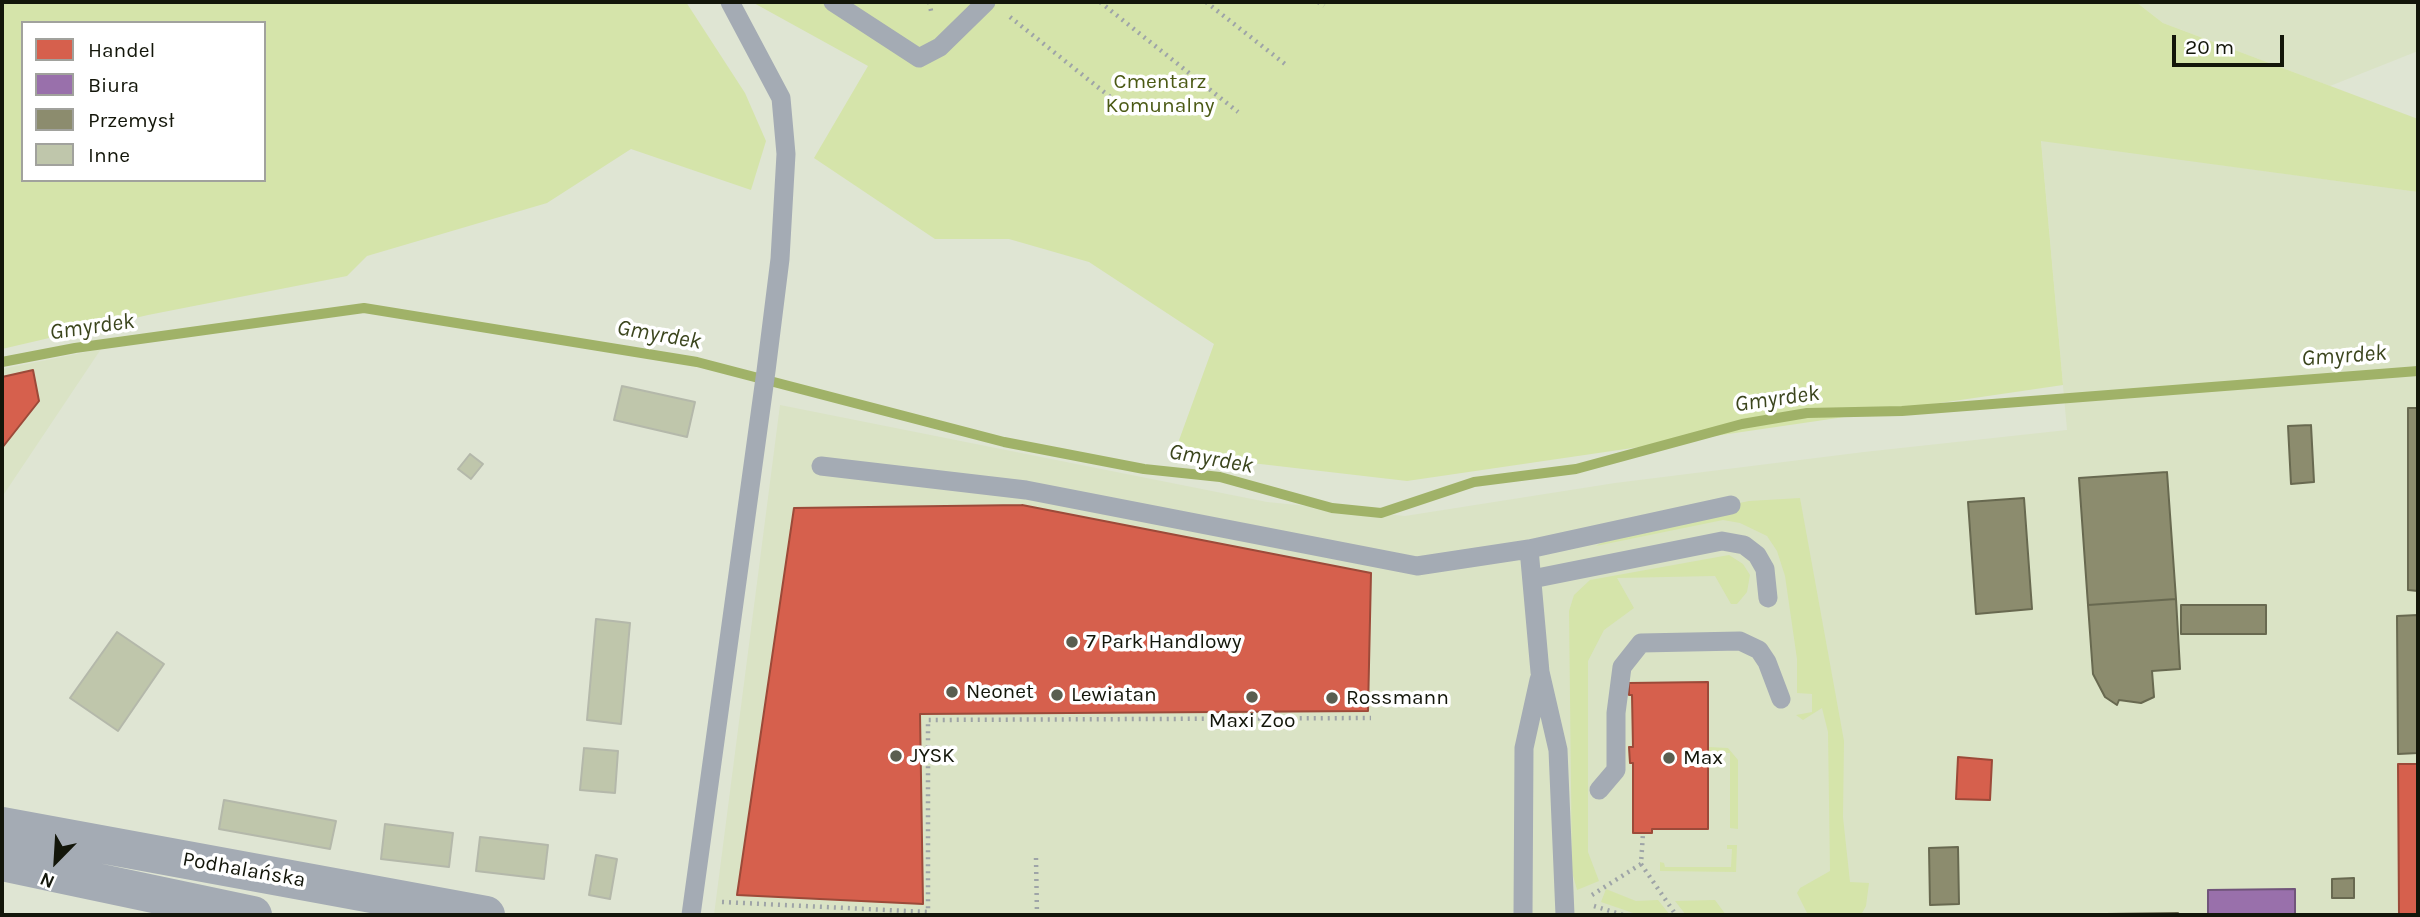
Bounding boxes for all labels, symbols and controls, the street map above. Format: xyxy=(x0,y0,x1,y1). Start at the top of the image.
legend xyxy=(21,21,266,182)
scale bar xyxy=(2175,21,2287,65)
text: 20 m xyxy=(2185,35,2234,59)
text: Handel xyxy=(88,38,155,62)
park label: Cmentarz Komunalny xyxy=(1105,69,1215,119)
text: Biura xyxy=(88,73,139,97)
text: Przemysł xyxy=(88,108,174,132)
text: Inne xyxy=(88,143,130,167)
water label: Gmyrdek xyxy=(48,307,136,347)
water label: Gmyrdek xyxy=(615,314,703,356)
water label: Gmyrdek xyxy=(2301,339,2387,373)
water label: Gmyrdek xyxy=(1733,379,1821,419)
water label: Gmyrdek xyxy=(1167,438,1255,480)
place label: 7 Park Handlowy xyxy=(1086,629,1242,655)
marker: 7 Park Handlowy xyxy=(1064,634,1080,650)
place label: Neonet xyxy=(966,679,1034,705)
place label: Lewiatan xyxy=(1071,682,1157,708)
marker: Neonet xyxy=(944,684,960,700)
place label: Rossmann xyxy=(1346,685,1449,711)
marker: Lewiatan xyxy=(1049,687,1065,703)
marker: Maxi Zoo xyxy=(1244,689,1260,705)
marker: Rossmann xyxy=(1324,690,1340,706)
place label: Maxi Zoo xyxy=(1209,708,1295,734)
place label: JYSK xyxy=(910,743,955,769)
place label: Max xyxy=(1683,745,1723,771)
marker: JYSK xyxy=(888,748,904,764)
marker: Max xyxy=(1661,750,1677,766)
north arrow xyxy=(21,826,91,896)
street label: Podhalańska xyxy=(181,847,307,893)
text: N xyxy=(37,867,58,893)

